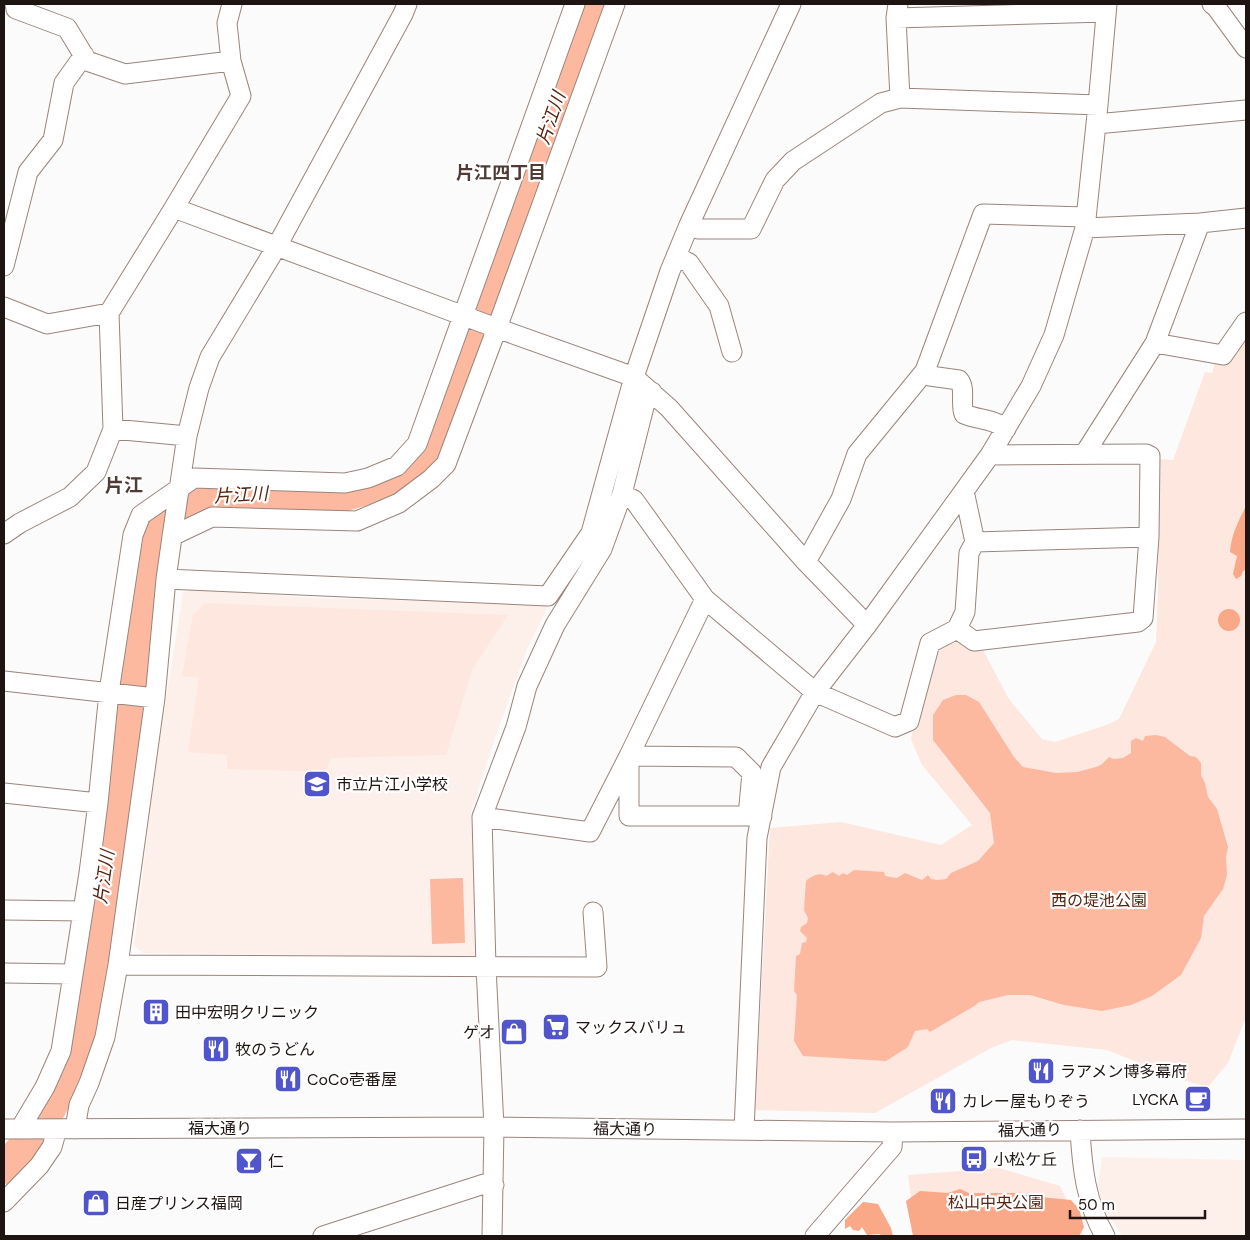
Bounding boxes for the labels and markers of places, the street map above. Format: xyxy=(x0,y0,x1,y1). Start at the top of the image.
school or university icon: 市立片江小学校 xyxy=(302,769,332,799)
place label: 市立片江小学校 xyxy=(336,774,448,795)
building icon: 田中宏明クリニック xyxy=(141,997,171,1027)
place label: 田中宏明クリニック xyxy=(175,1002,319,1023)
supermarket icon: マックスバリュ xyxy=(541,1012,571,1042)
shop icon: ゲオ xyxy=(499,1017,529,1047)
place label: マックスバリュ xyxy=(575,1017,687,1038)
place label: ゲオ xyxy=(463,1022,495,1043)
restaurant icon: 牧のうどん xyxy=(201,1034,231,1064)
place label: 牧のうどん xyxy=(235,1039,315,1060)
restaurant icon: ラアメン博多幕府 xyxy=(1026,1056,1056,1086)
place label: ラアメン博多幕府 xyxy=(1060,1061,1187,1082)
restaurant icon: CoCo壱番屋 xyxy=(273,1064,303,1094)
place label: CoCo壱番屋 xyxy=(307,1069,397,1090)
cafe icon: LYCKA xyxy=(1183,1084,1213,1114)
restaurant icon: カレー屋もりぞう xyxy=(928,1086,958,1116)
place label: LYCKA xyxy=(1132,1089,1179,1110)
place label: カレー屋もりぞう xyxy=(962,1091,1090,1112)
bus stop icon: 小松ケ丘 xyxy=(959,1144,989,1174)
bar icon: 仁 xyxy=(234,1146,264,1176)
place label: 小松ケ丘 xyxy=(993,1149,1057,1170)
place label: 仁 xyxy=(268,1151,284,1172)
shop icon: 日産プリンス福岡 xyxy=(81,1188,111,1218)
place label: 日産プリンス福岡 xyxy=(115,1193,243,1214)

